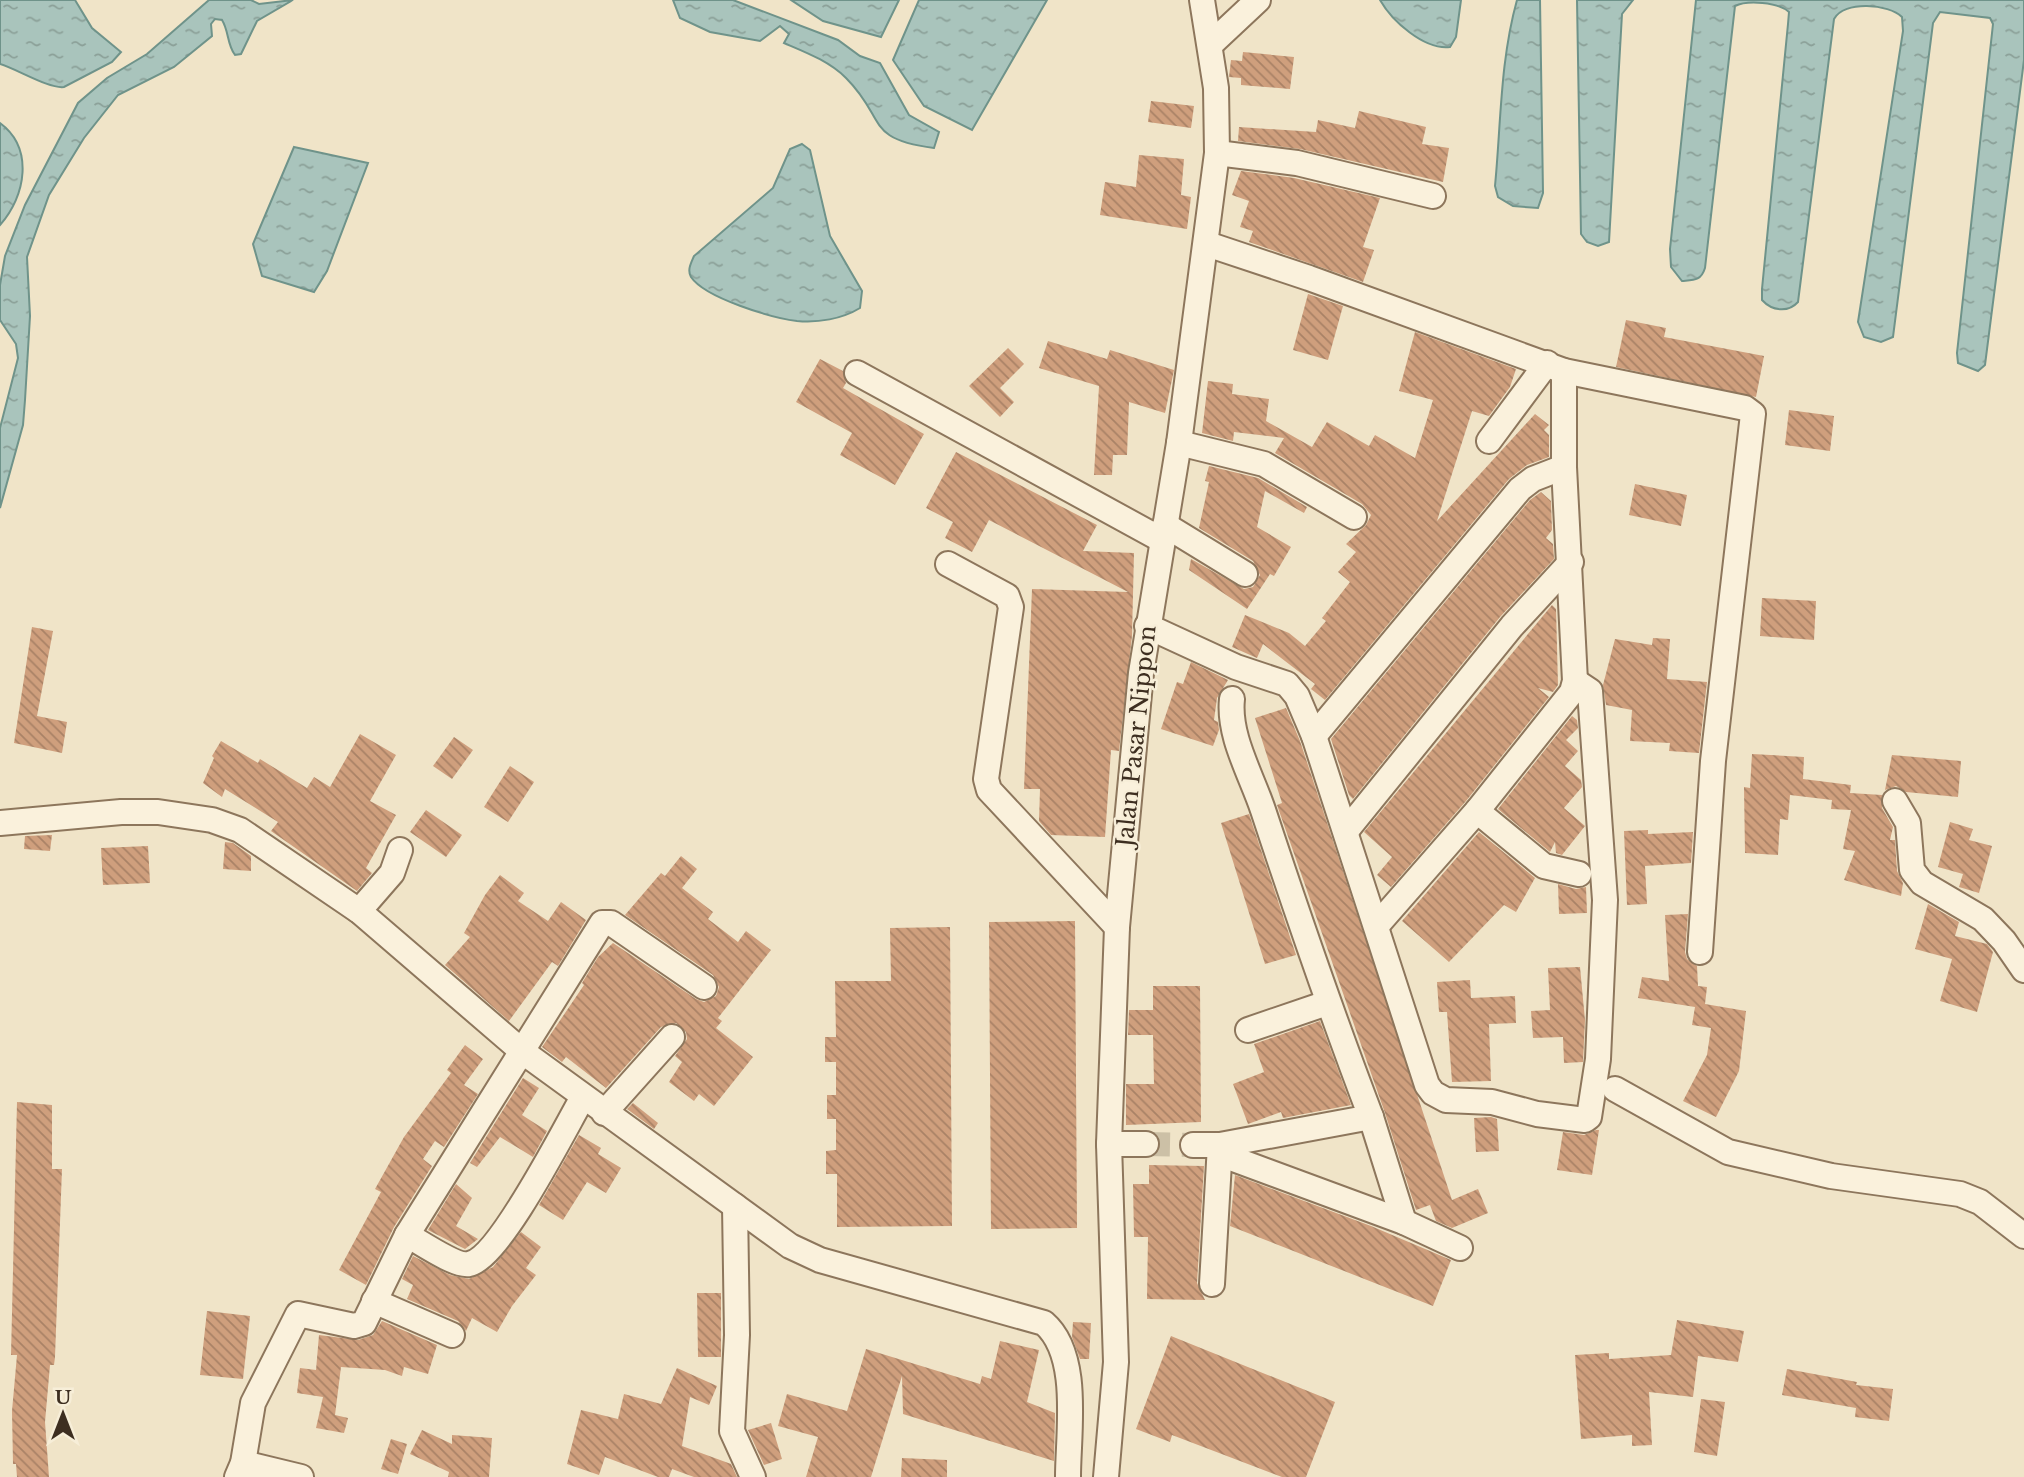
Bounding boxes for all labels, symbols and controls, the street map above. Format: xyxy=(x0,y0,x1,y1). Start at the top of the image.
street label: Jalan Pasar Nippon xyxy=(1110,624,1162,851)
north arrow xyxy=(28,1379,98,1449)
text: U xyxy=(55,1386,72,1409)

